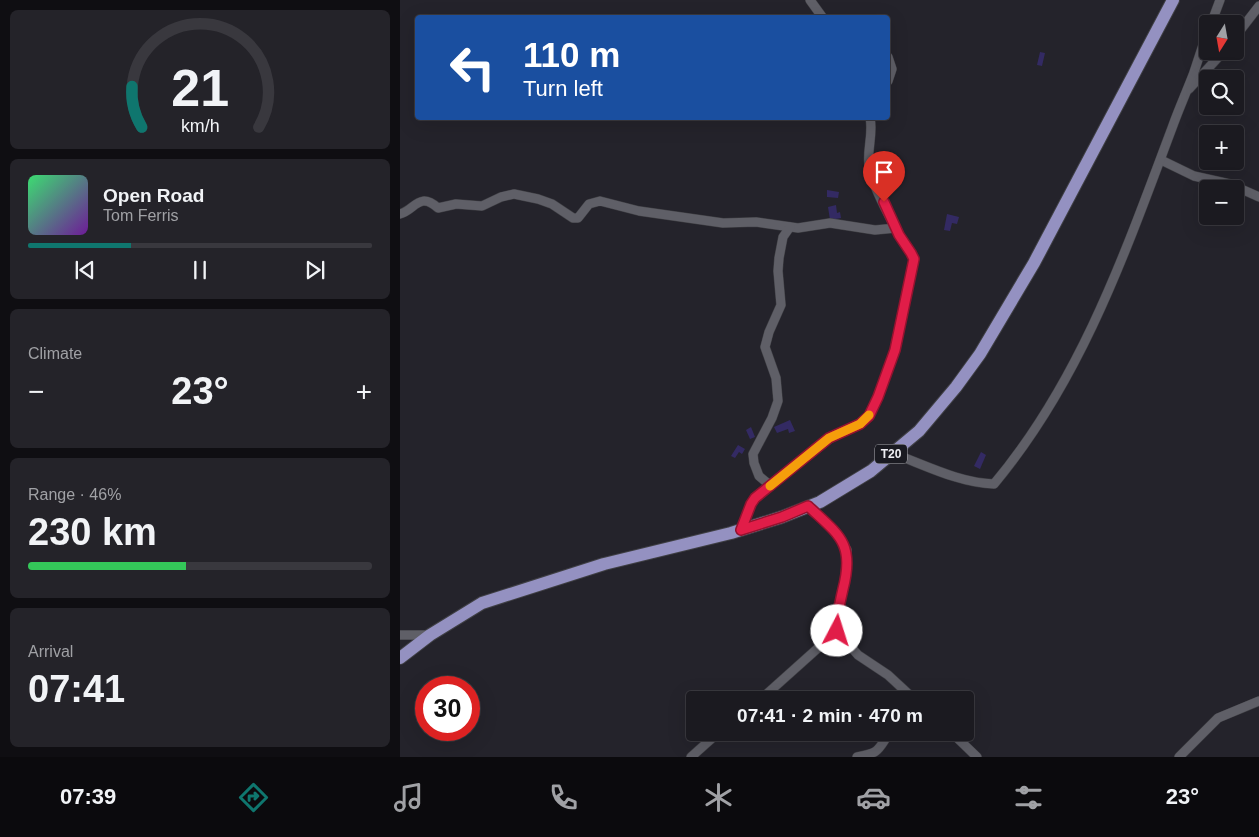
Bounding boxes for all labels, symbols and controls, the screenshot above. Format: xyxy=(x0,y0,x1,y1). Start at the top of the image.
north arrow xyxy=(1199,15,1244,60)
map controls xyxy=(1199,15,1244,225)
icon: left xyxy=(440,35,505,100)
text: 110 m xyxy=(523,35,620,74)
text: 21 xyxy=(171,59,229,117)
button: search xyxy=(1199,70,1244,115)
text: Turn left xyxy=(523,76,603,101)
text: km/h xyxy=(181,116,219,136)
button: + xyxy=(1199,125,1244,170)
pin xyxy=(863,151,905,202)
icon: arrive xyxy=(870,158,898,186)
button: − xyxy=(1199,180,1244,225)
text: Open Road xyxy=(103,185,204,206)
text: Tom Ferris xyxy=(103,207,179,224)
icon: previous xyxy=(71,256,99,284)
icon: pause xyxy=(186,256,214,284)
icon: next xyxy=(301,256,329,284)
text: Climate xyxy=(28,345,82,362)
text: 23° xyxy=(171,370,229,412)
text: − xyxy=(28,376,44,407)
text: + xyxy=(356,376,372,407)
road number: T20 xyxy=(875,444,907,464)
text: Range · 46% xyxy=(28,486,121,503)
text: 230 km xyxy=(28,511,157,553)
position arrow xyxy=(810,604,862,656)
text: Arrival xyxy=(28,643,73,660)
text: 07:41 xyxy=(28,668,125,710)
speed limit sign: 30 xyxy=(415,676,480,741)
text: 07:41 · 2 min · 470 m xyxy=(737,705,923,726)
icon: directions xyxy=(236,780,271,815)
icon: music xyxy=(391,780,426,815)
icon: phone xyxy=(546,780,581,815)
icon: climate xyxy=(701,780,736,815)
icon: car xyxy=(856,780,891,815)
icon: filters xyxy=(1011,780,1046,815)
text: 07:39 xyxy=(60,784,116,809)
text: 23° xyxy=(1166,784,1199,809)

